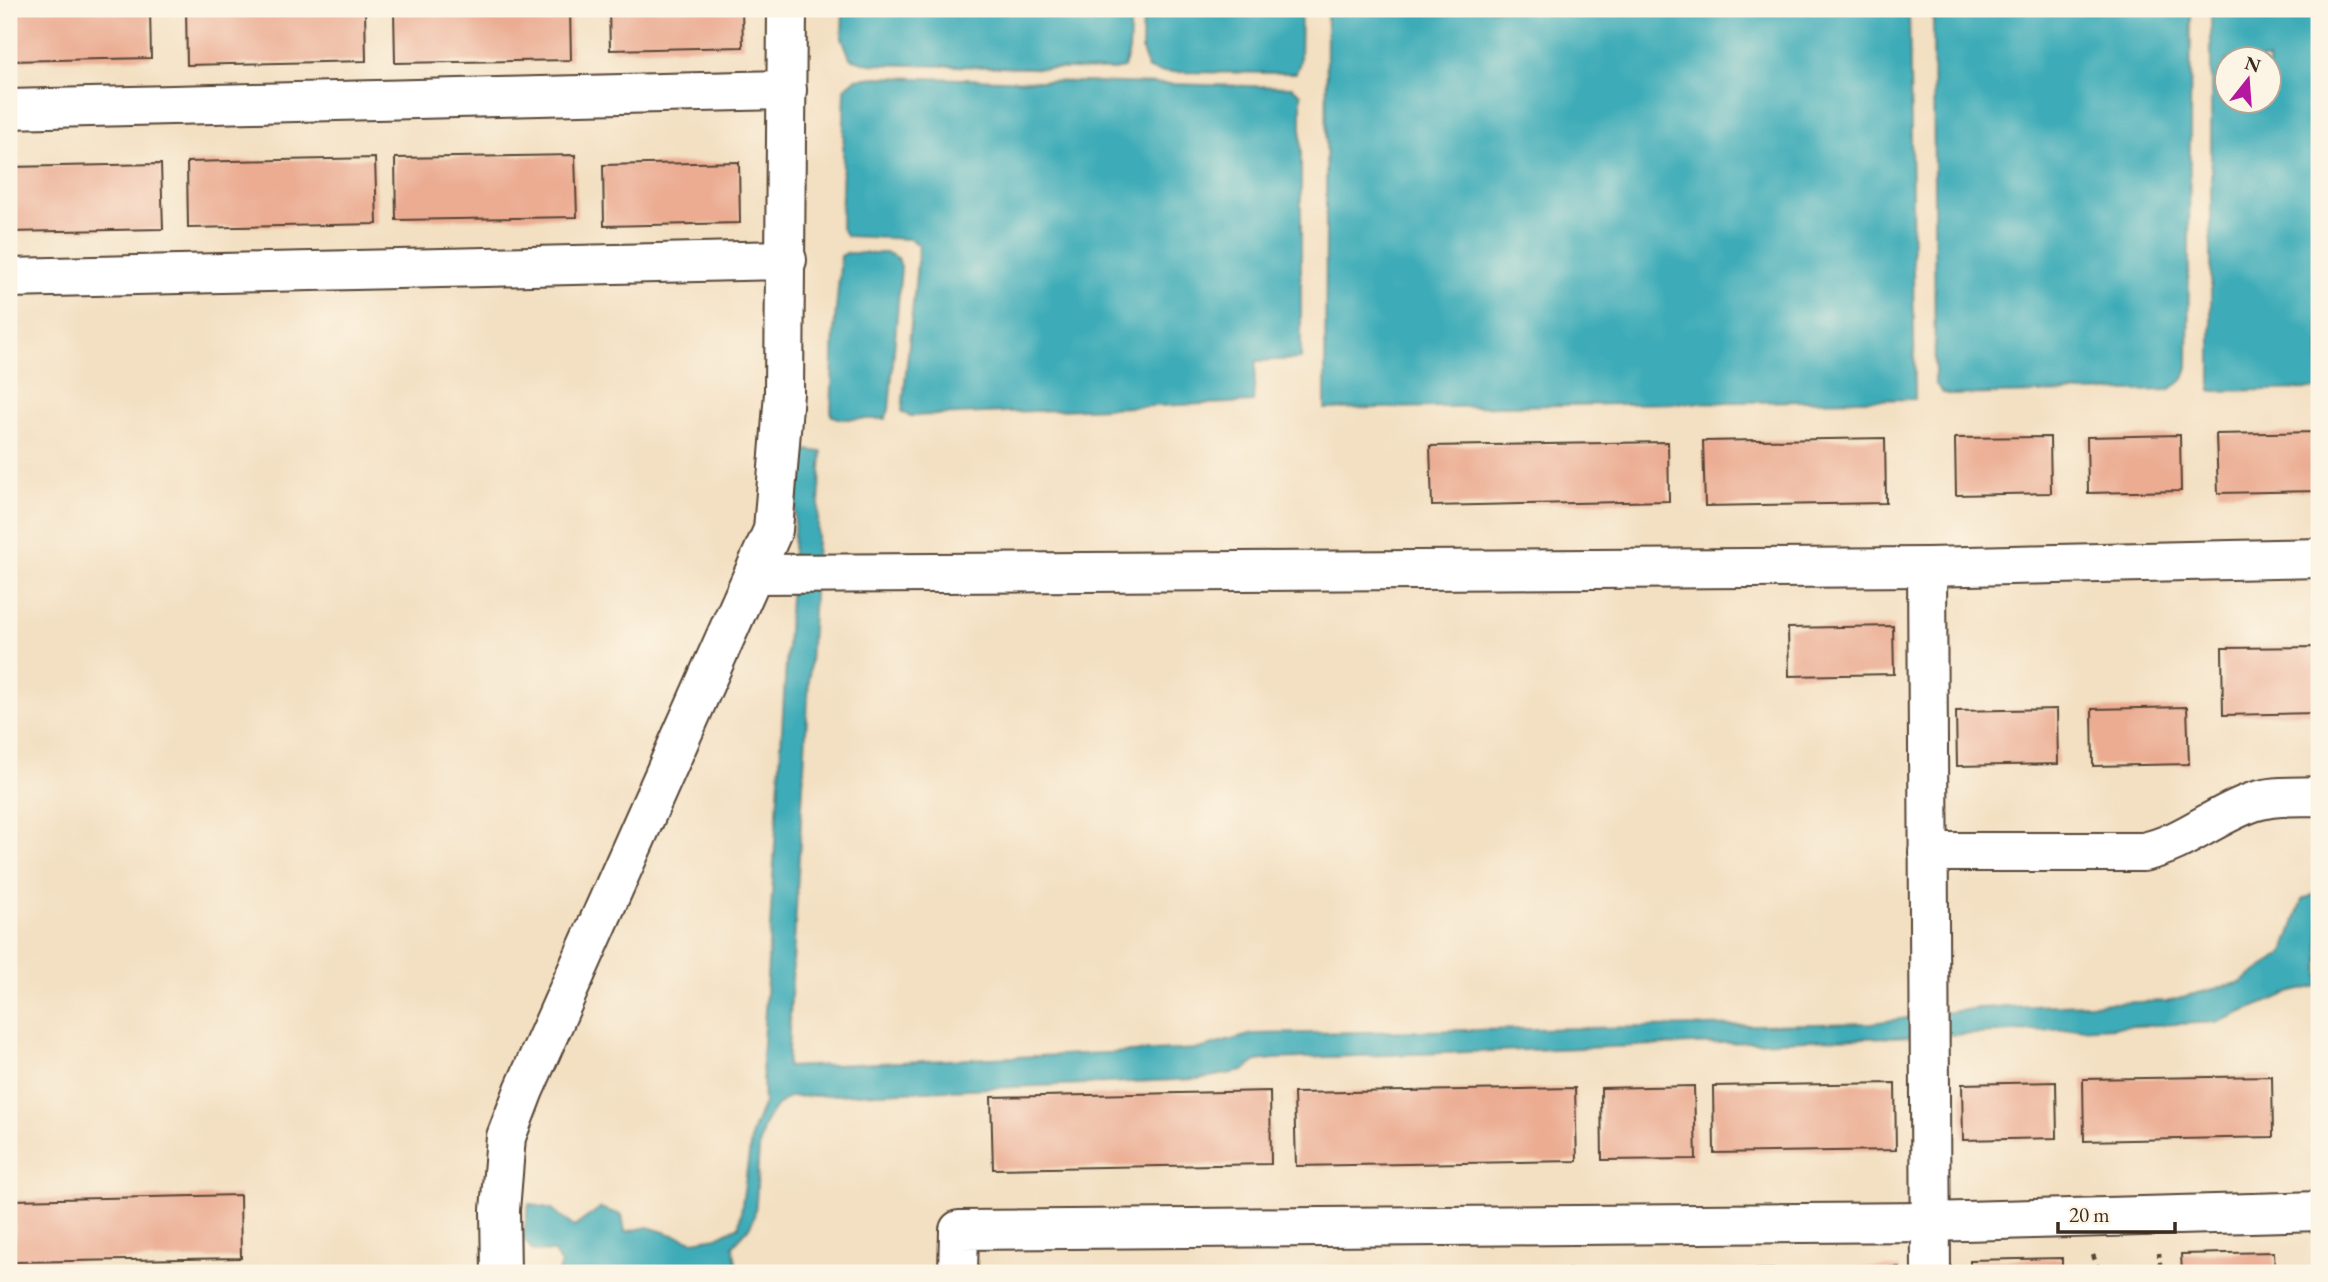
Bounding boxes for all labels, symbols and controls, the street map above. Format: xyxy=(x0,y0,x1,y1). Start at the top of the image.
north arrow xyxy=(2212,46,2282,116)
text: N xyxy=(2242,50,2264,79)
scale bar xyxy=(2058,1191,2176,1235)
text: 20 m xyxy=(2069,1201,2110,1228)

